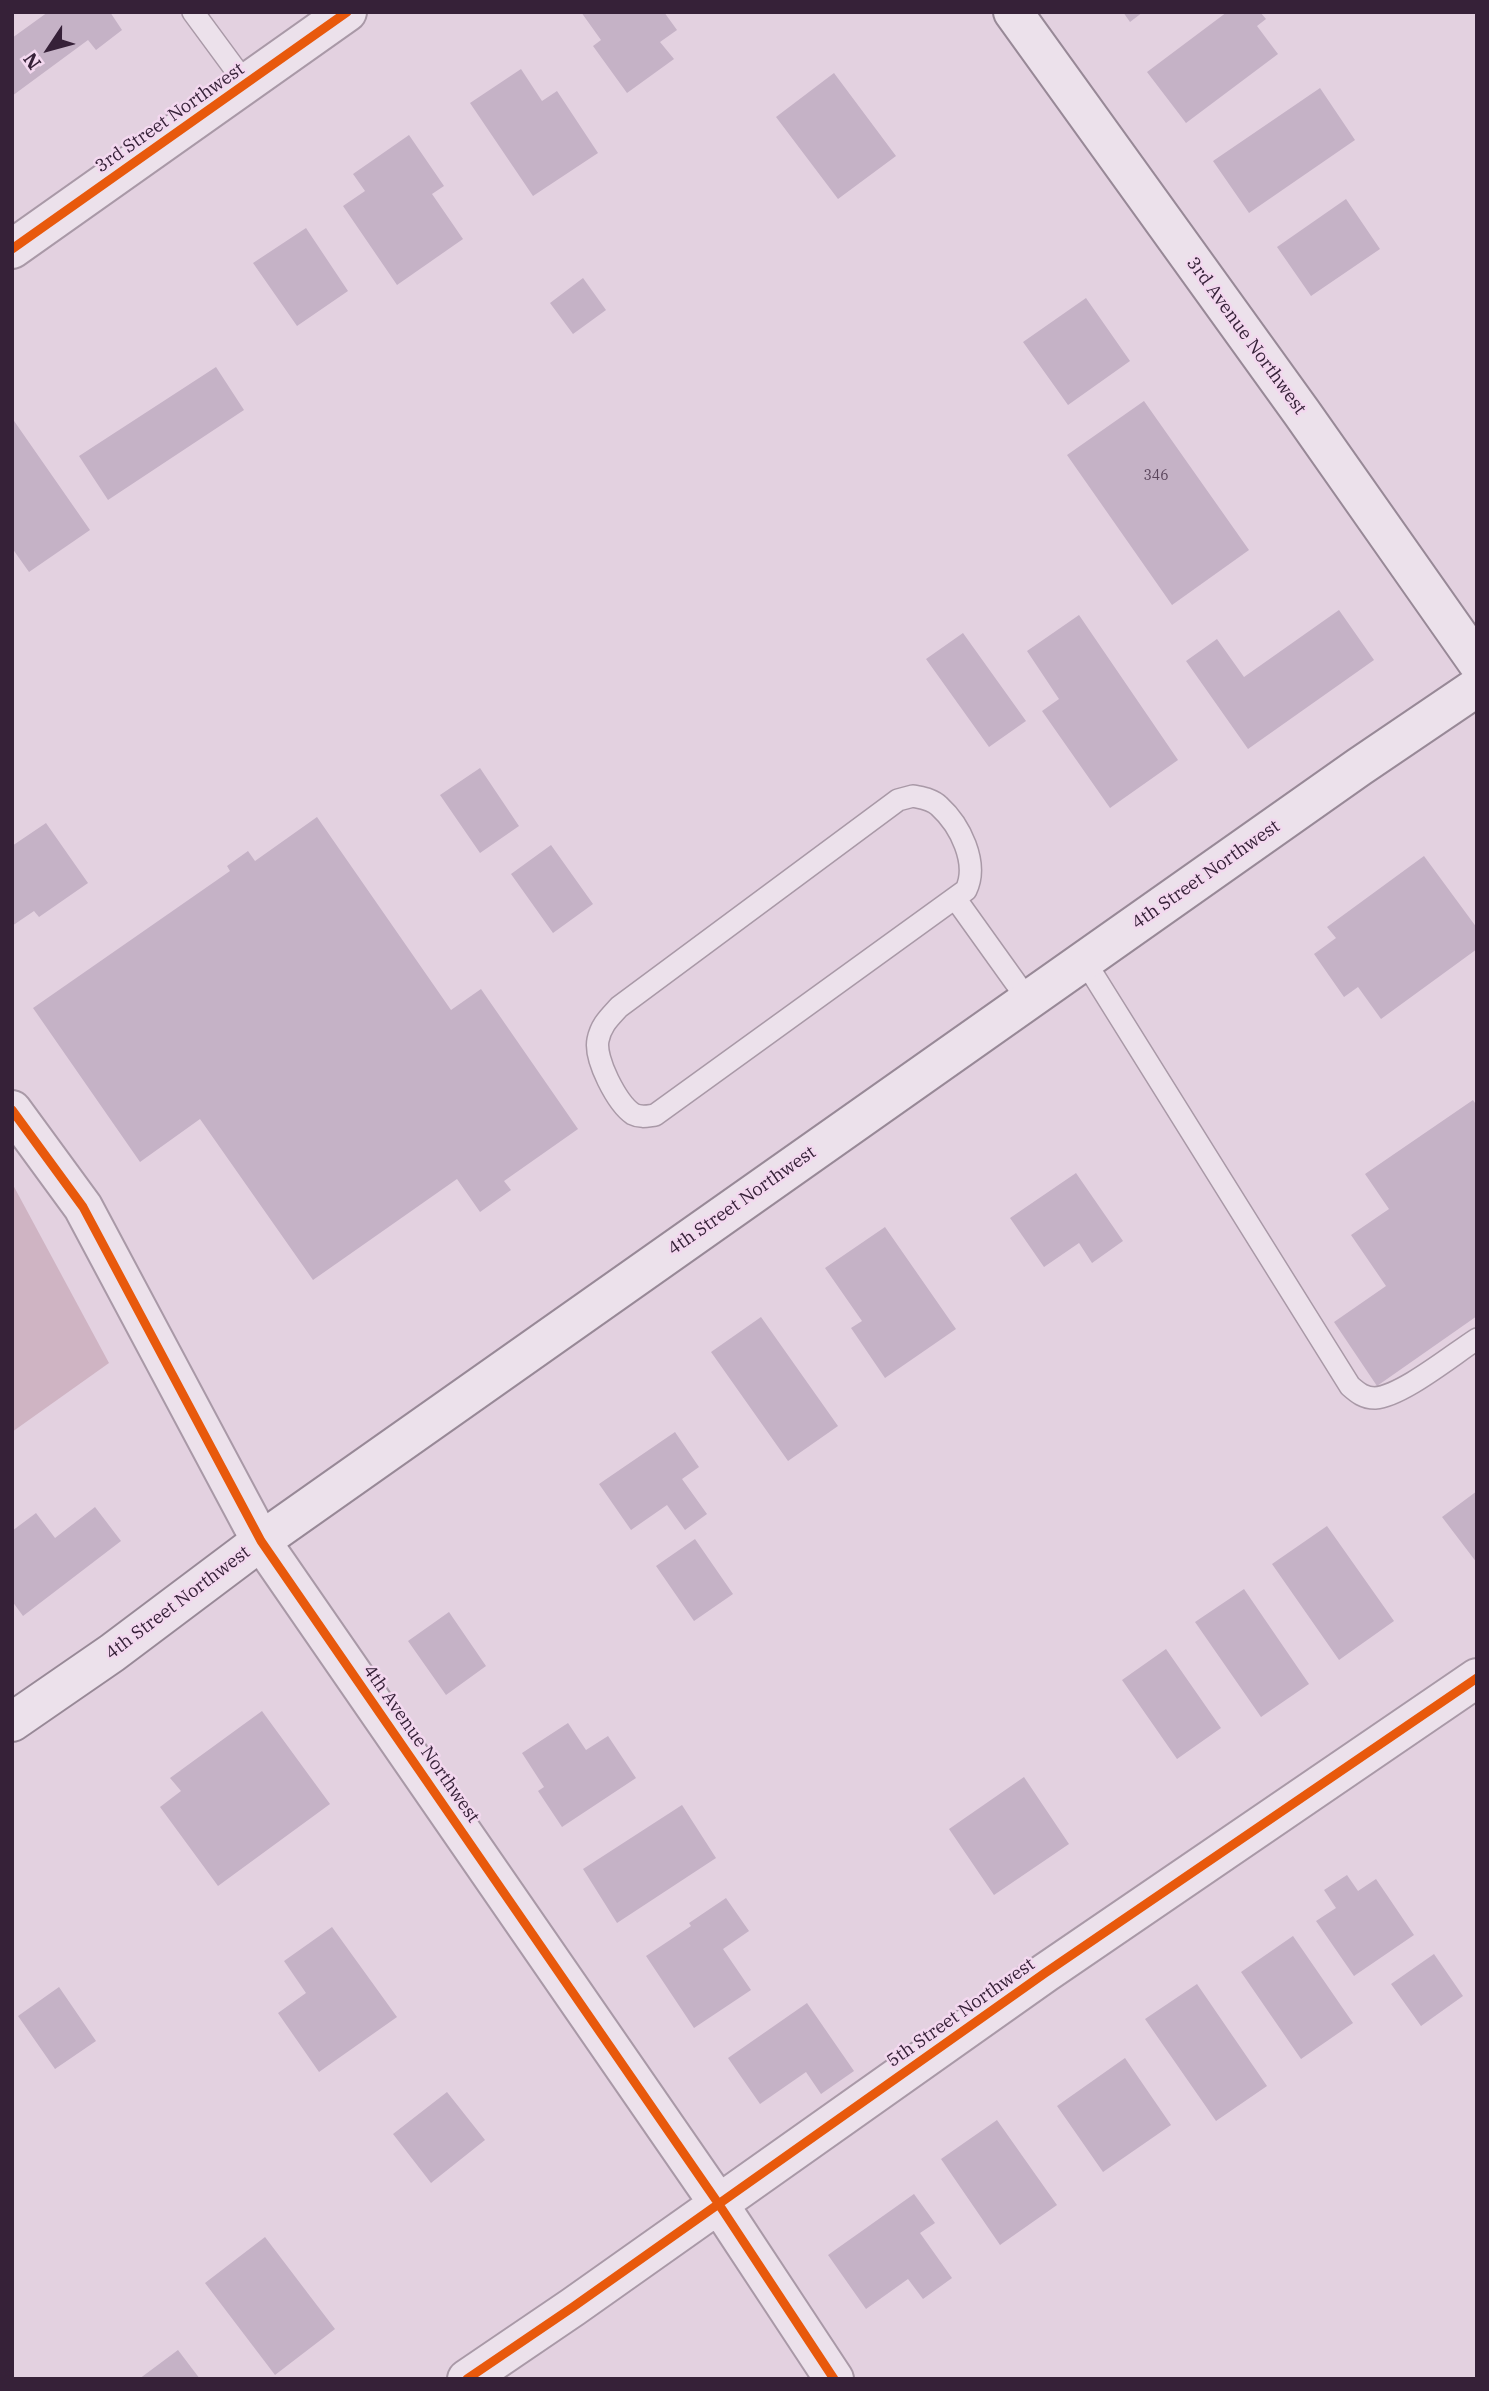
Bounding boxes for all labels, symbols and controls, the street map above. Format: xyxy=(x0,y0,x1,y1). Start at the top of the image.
north arrow xyxy=(14,14,84,84)
text: N xyxy=(18,48,46,74)
street label: 3rd Street Northwest xyxy=(91,58,249,178)
street label: 3rd Avenue Northwest xyxy=(1182,253,1310,419)
house number: 346 xyxy=(1143,468,1169,484)
street label: 4th Street Northwest xyxy=(1128,816,1284,934)
street label: 4th Street Northwest xyxy=(664,1142,820,1260)
street label: 4th Street Northwest xyxy=(101,1542,255,1664)
street label: 4th Avenue Northwest xyxy=(358,1661,484,1827)
street label: 5th Street Northwest xyxy=(883,1954,1039,2072)

